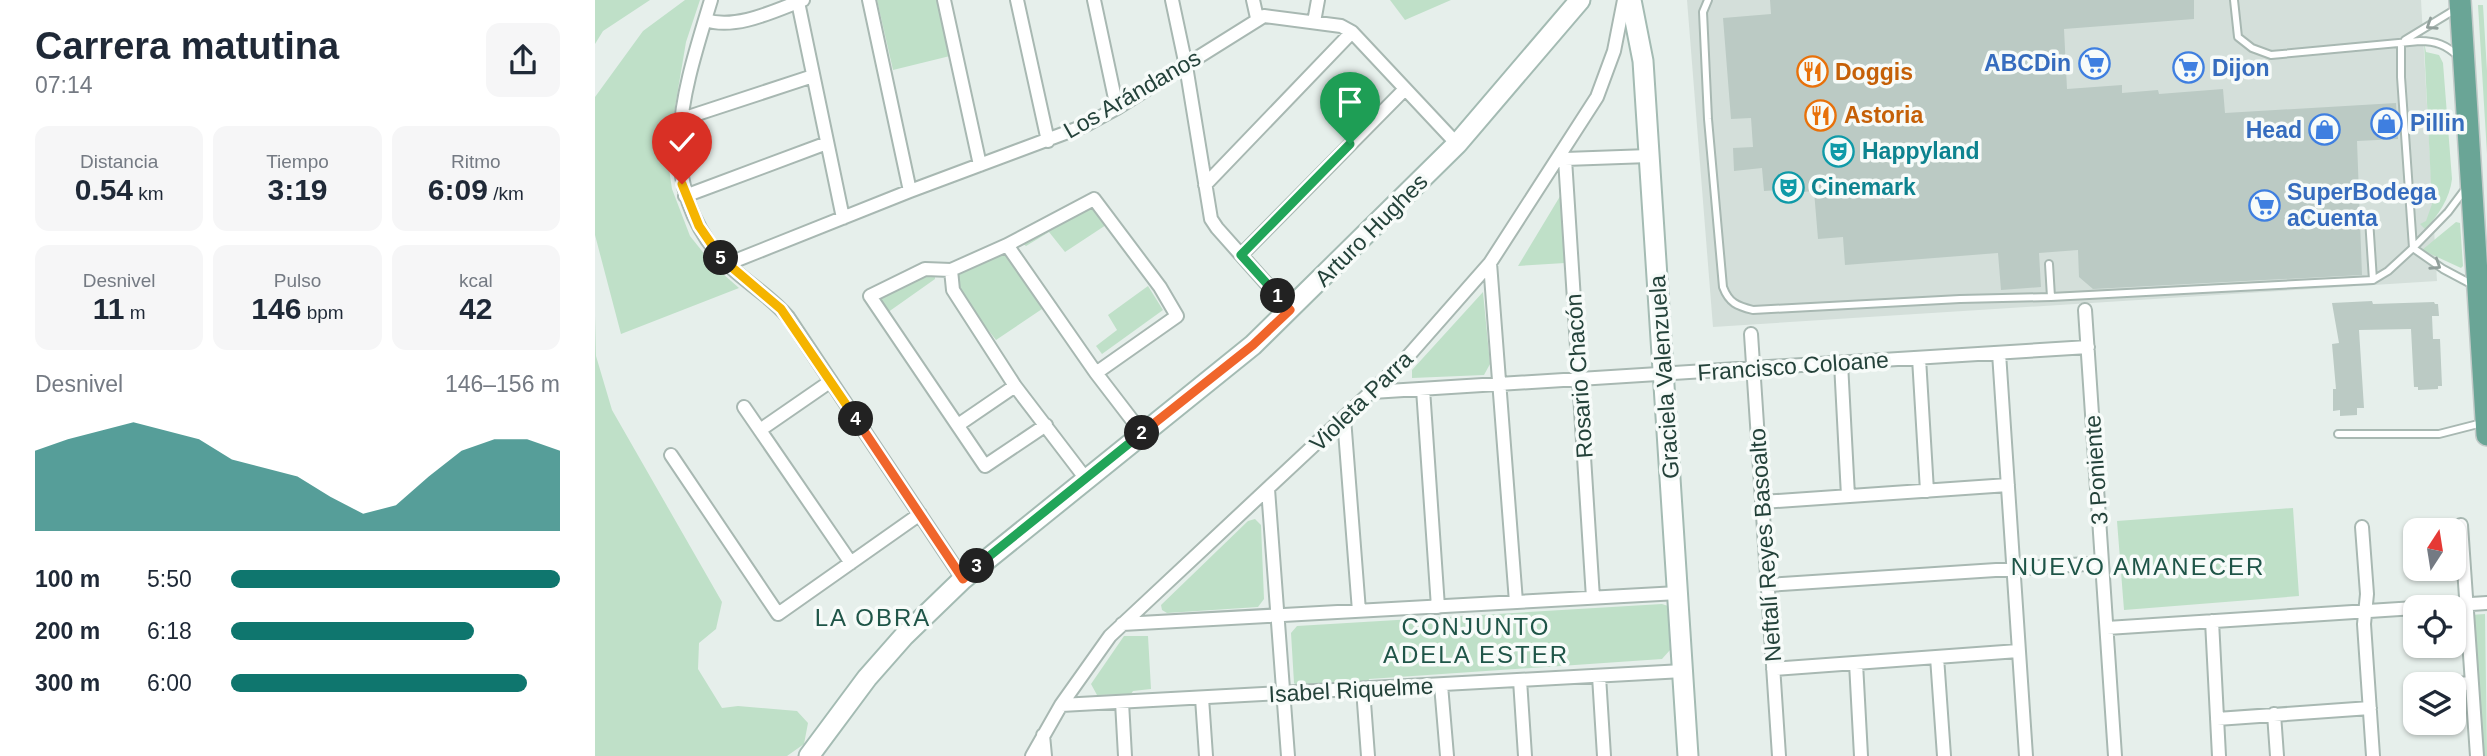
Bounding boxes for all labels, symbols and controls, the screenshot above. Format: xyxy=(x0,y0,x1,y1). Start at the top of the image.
one-way arrow xyxy=(2426,17,2439,29)
button: share xyxy=(486,23,560,97)
text: Carrera matutina xyxy=(35,25,339,67)
street label: Los Arándanos xyxy=(1059,44,1205,144)
supermarket icon: ABCDin xyxy=(2077,46,2111,80)
place label: ABCDin xyxy=(1984,50,2071,76)
supermarket icon: Dijon xyxy=(2172,51,2206,85)
restaurant icon: Doggis xyxy=(1795,55,1829,89)
place label: Dijon xyxy=(2212,55,2270,81)
place label: Doggis xyxy=(1835,59,1913,85)
text: 07:14 xyxy=(35,72,93,98)
pin xyxy=(1320,72,1380,144)
icon: arrive xyxy=(1331,83,1369,121)
restaurant icon: Astoria xyxy=(1804,98,1838,132)
place label: Astoria xyxy=(1844,102,1923,128)
shop icon: Pillin xyxy=(2370,106,2404,140)
place label: Pillin xyxy=(2410,110,2465,136)
pin xyxy=(652,112,712,184)
shop icon: Head xyxy=(2308,113,2342,147)
place label: Head xyxy=(2246,117,2302,143)
icon: check xyxy=(663,123,701,161)
theatre icon: Happyland xyxy=(1822,134,1856,168)
place label: Happyland xyxy=(1862,138,1980,164)
text: Distancia xyxy=(80,151,158,172)
text: Tiempo xyxy=(266,151,329,172)
text: Ritmo xyxy=(451,151,501,172)
street label: Arturo Hughes xyxy=(1309,168,1433,292)
theatre icon: Cinemark xyxy=(1771,170,1805,204)
text: 0.54 xyxy=(75,173,133,206)
text: 3:19 xyxy=(267,173,328,206)
text: 6:09 xyxy=(428,173,488,206)
place label: Cinemark xyxy=(1811,174,1916,200)
place label: SuperBodega aCuenta xyxy=(2287,179,2437,231)
text: km xyxy=(133,183,164,204)
text: /km xyxy=(488,183,524,204)
supermarket icon: SuperBodega aCuenta xyxy=(2247,188,2281,222)
pin: 5 xyxy=(703,240,739,276)
text: 5 xyxy=(715,247,726,268)
one-way arrow xyxy=(2428,257,2441,269)
text: Desnivel xyxy=(83,270,156,291)
text: Pulso xyxy=(274,270,321,291)
text: kcal xyxy=(459,270,493,291)
street label: Graciela Valenzuela xyxy=(1644,274,1684,480)
pin: 1 xyxy=(1261,278,1295,314)
text: 1 xyxy=(1272,285,1283,306)
text: 11 xyxy=(93,292,124,325)
text: 146 xyxy=(251,292,301,325)
text: 42 xyxy=(459,292,493,325)
street label: Rosario Chacón xyxy=(1560,293,1598,459)
text: m xyxy=(124,302,146,323)
text: bpm xyxy=(301,302,344,323)
street label: Violeta Parra xyxy=(1304,345,1418,456)
street label: Francisco Coloane xyxy=(1696,346,1890,386)
text: Desnivel xyxy=(35,371,123,397)
text: 146–156 m xyxy=(445,371,560,397)
pin: 4 xyxy=(839,402,873,436)
text: 4 xyxy=(850,408,861,429)
street label: 3 Poniente xyxy=(2079,414,2113,526)
pin: 2 xyxy=(1125,416,1159,450)
text: 2 xyxy=(1136,422,1147,443)
street label: Neftalí Reyes Basoalto xyxy=(1744,427,1786,663)
north arrow xyxy=(2403,518,2466,581)
map controls xyxy=(2403,518,2466,735)
pin: 3 xyxy=(959,548,995,584)
district label: NUEVO AMANECER xyxy=(2011,553,2265,580)
text: 3 xyxy=(971,555,982,576)
text: 100 m xyxy=(35,566,100,592)
text: 5:50 xyxy=(147,566,192,592)
button: locate xyxy=(2403,595,2466,658)
district label: LA OBRA xyxy=(815,604,931,631)
district label: CONJUNTO ADELA ESTER xyxy=(1383,613,1569,668)
text: 200 m xyxy=(35,618,100,644)
text: 6:18 xyxy=(147,618,192,644)
text: 300 m xyxy=(35,670,100,696)
text: 6:00 xyxy=(147,670,192,696)
button: layers xyxy=(2403,672,2466,735)
street label: Isabel Riquelme xyxy=(1268,673,1434,707)

